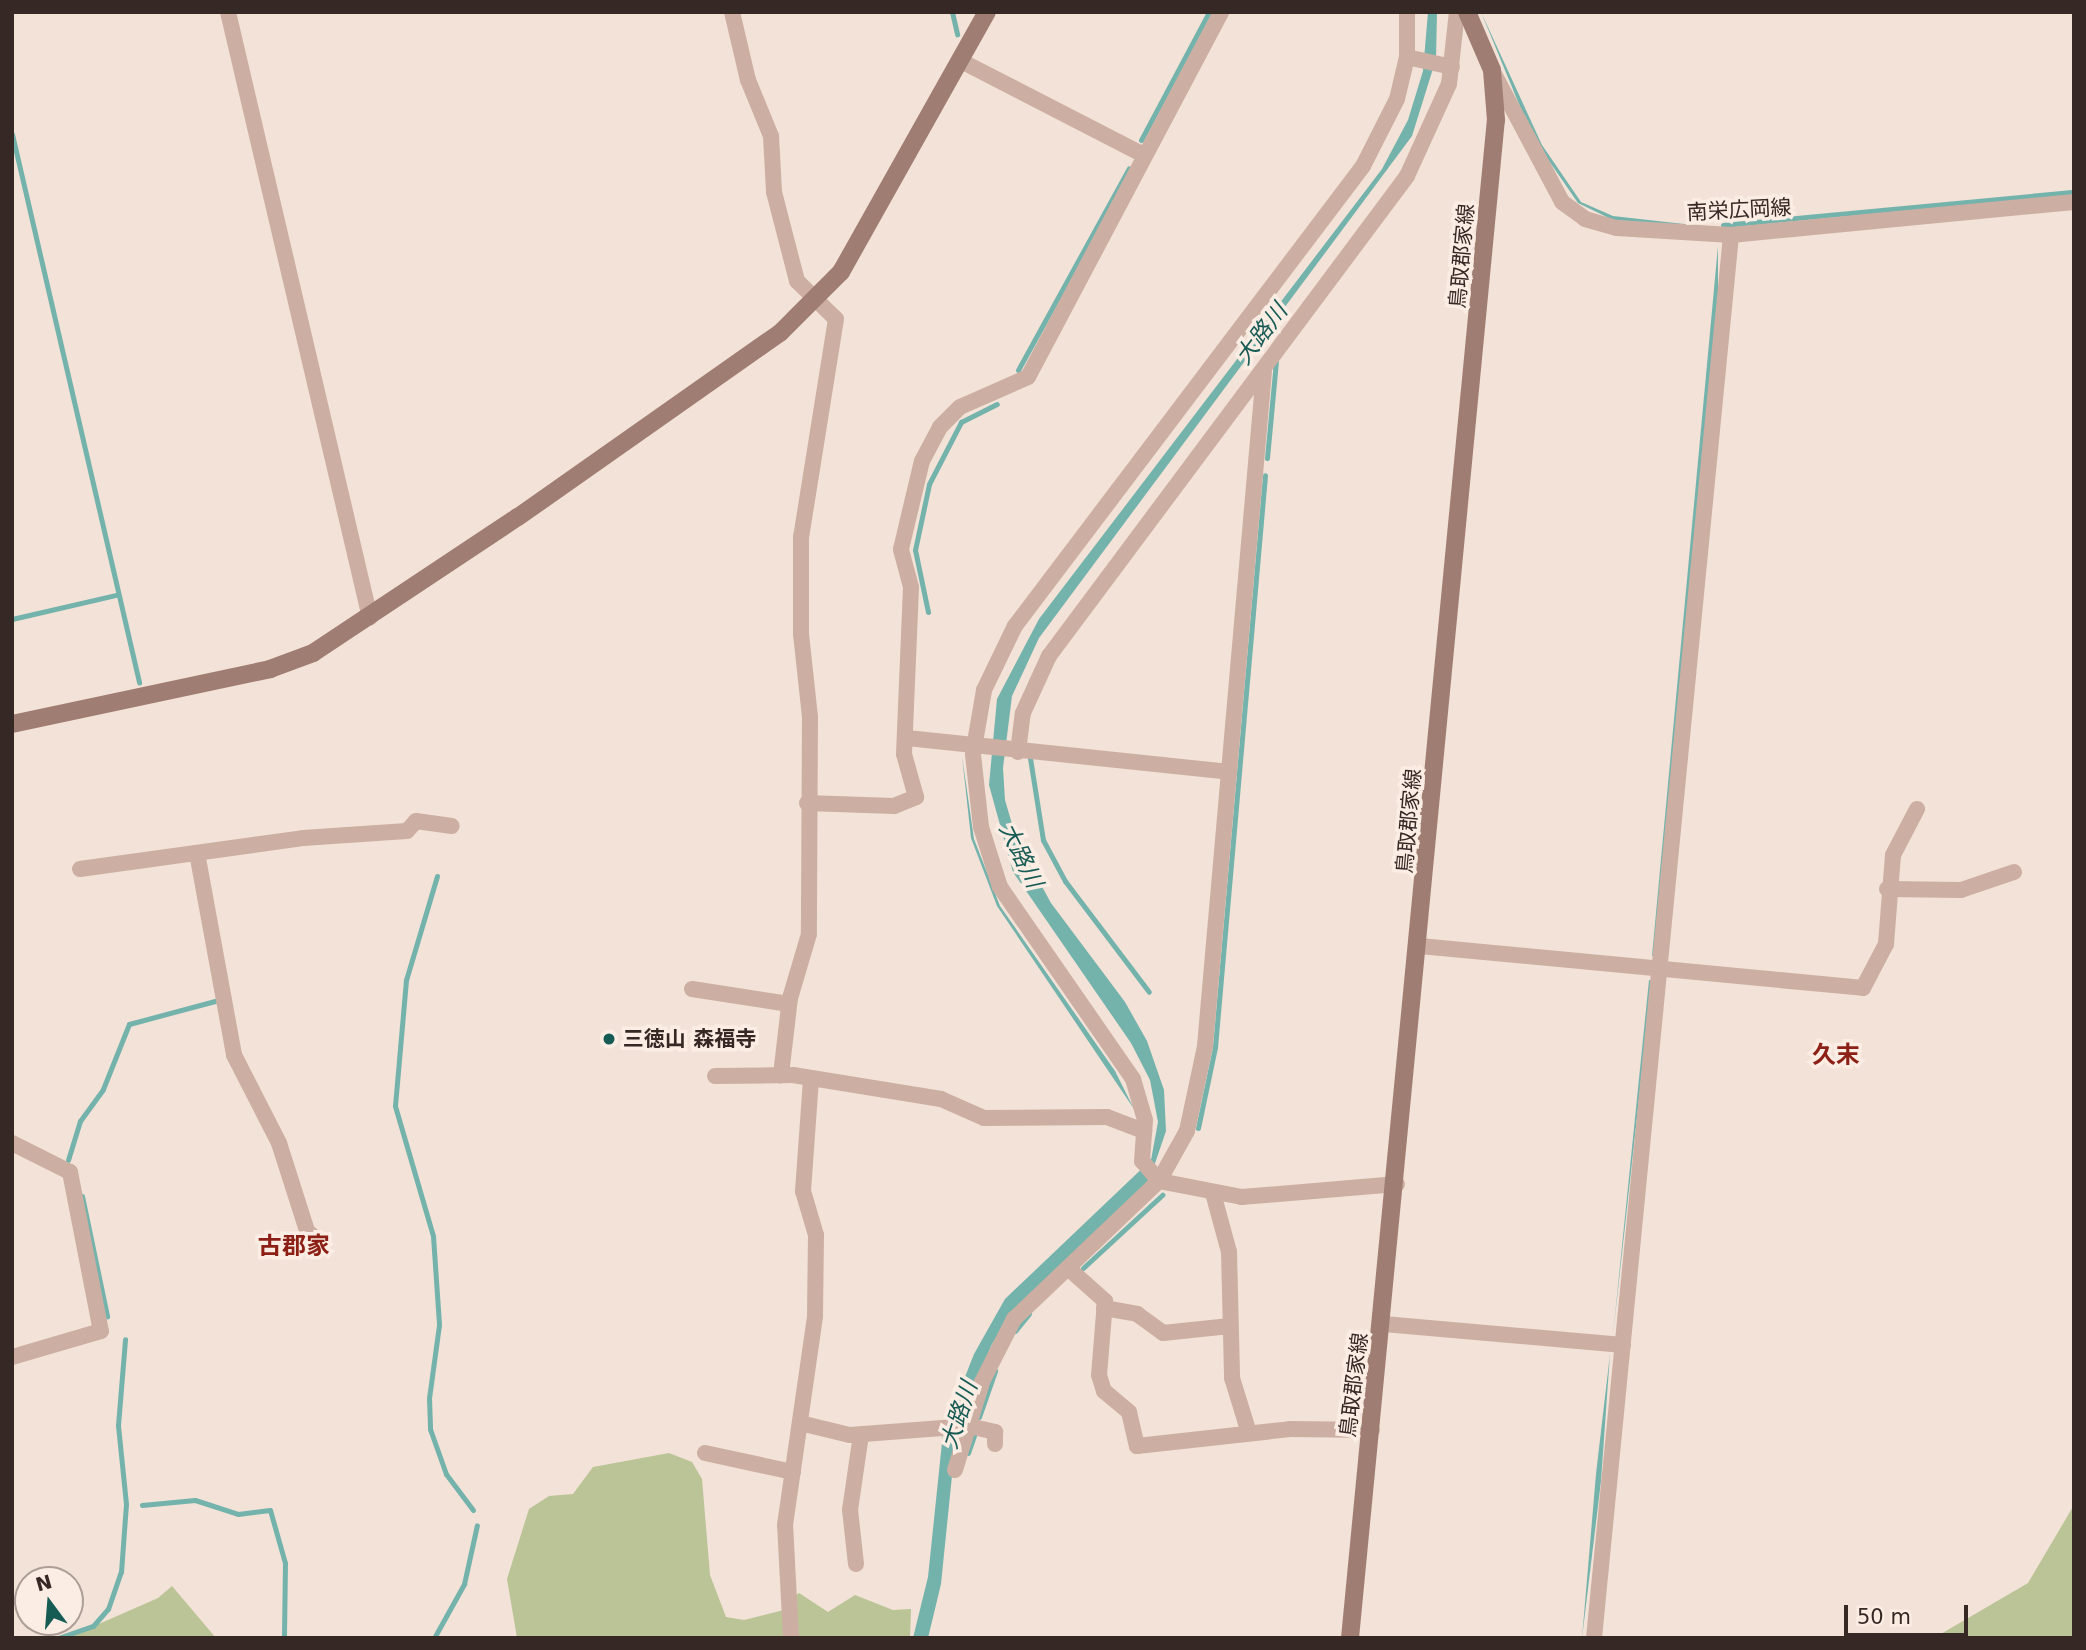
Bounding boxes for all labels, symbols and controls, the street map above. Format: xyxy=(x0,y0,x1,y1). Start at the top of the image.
street label: 南栄広岡線 xyxy=(1686,195,1792,225)
street label: 鳥取郡家線 xyxy=(1445,203,1479,309)
water label: 大路川 xyxy=(1229,298,1293,370)
street label: 鳥取郡家線 xyxy=(1392,768,1426,874)
water label: 大路川 xyxy=(993,818,1049,892)
place label: 三徳山 森福寺 xyxy=(623,1026,756,1052)
marker: 三徳山 森福寺 xyxy=(601,1031,617,1047)
district label: 久末 xyxy=(1812,1042,1860,1070)
district label: 古郡家 xyxy=(258,1233,330,1261)
street label: 鳥取郡家線 xyxy=(1335,1331,1373,1439)
water label: 大路川 xyxy=(935,1378,983,1452)
north arrow xyxy=(14,1566,84,1636)
text: N xyxy=(33,1570,54,1596)
scale bar xyxy=(1848,1590,1972,1634)
text: 50 m xyxy=(1857,1605,1911,1629)

